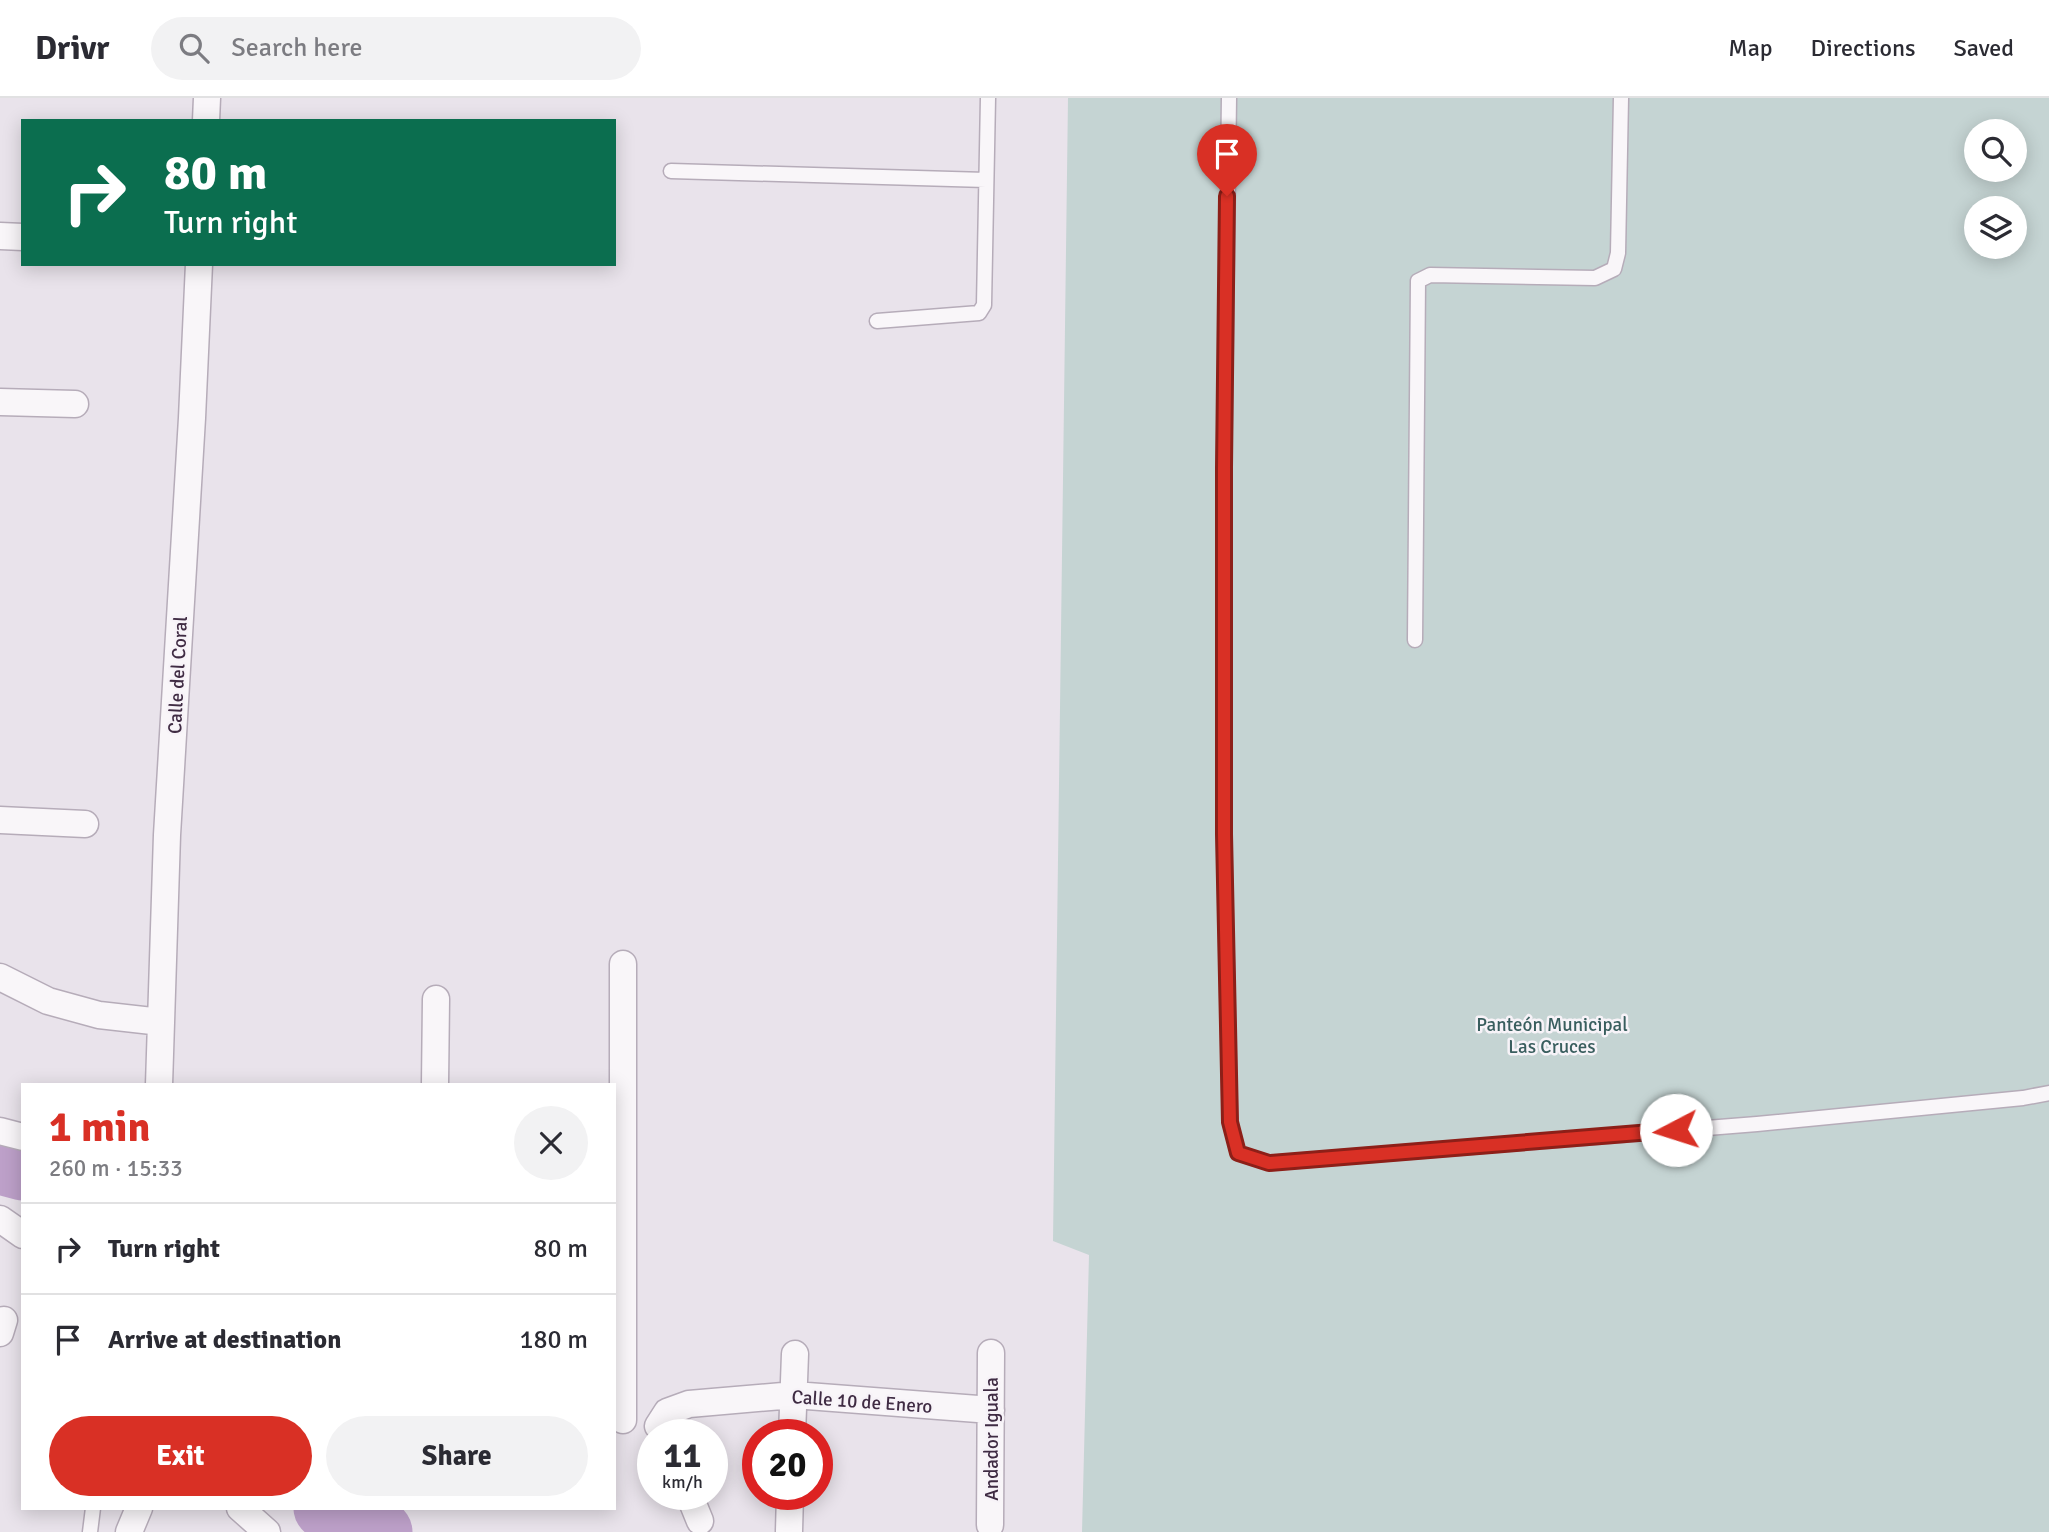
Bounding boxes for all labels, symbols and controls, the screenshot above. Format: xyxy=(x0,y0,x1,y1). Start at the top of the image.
search box xyxy=(151,17,641,80)
text: Drivr xyxy=(35,28,109,69)
icon: search xyxy=(175,29,213,67)
text: Search here xyxy=(231,32,362,64)
text: Map xyxy=(1728,33,1773,63)
text: Directions xyxy=(1811,33,1916,63)
text: Saved xyxy=(1954,33,2014,63)
map controls xyxy=(1964,119,2027,259)
button: search xyxy=(1964,119,2027,182)
pin xyxy=(1197,124,1257,196)
icon: arrive xyxy=(1208,135,1246,173)
text: 80 m xyxy=(164,143,267,203)
icon: right xyxy=(49,147,140,238)
button: layers xyxy=(1964,196,2027,259)
text: Turn right xyxy=(164,203,297,242)
street label: Calle del Coral xyxy=(163,615,193,735)
park label: Panteón Municipal Las Cruces xyxy=(1476,1013,1628,1059)
position arrow xyxy=(1639,1093,1713,1167)
text: 1 min xyxy=(49,1102,150,1153)
button: close xyxy=(514,1106,588,1180)
text: 260 m · 15:33 xyxy=(49,1154,183,1183)
icon: right xyxy=(49,1230,87,1268)
text: Turn right xyxy=(108,1233,220,1265)
text: 80 m xyxy=(533,1233,588,1265)
icon: arrive xyxy=(49,1321,87,1359)
text: Arrive at destination xyxy=(108,1324,341,1356)
text: 180 m xyxy=(519,1324,588,1356)
street label: Andador Iguala xyxy=(980,1377,1004,1501)
street label: Calle 10 de Enero xyxy=(791,1385,933,1419)
button: Exit xyxy=(49,1416,312,1496)
button: Share xyxy=(326,1416,588,1496)
speed limit sign: 20 xyxy=(742,1419,833,1510)
text: 11 xyxy=(664,1434,701,1477)
text: km/h xyxy=(662,1471,703,1493)

